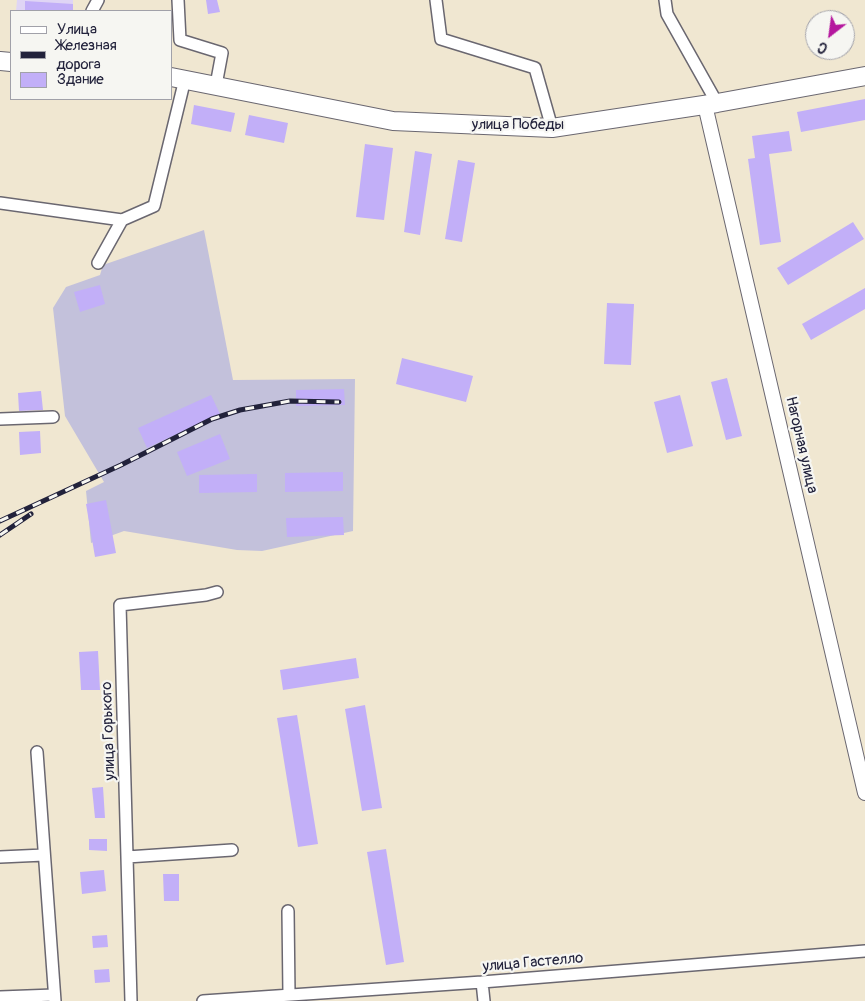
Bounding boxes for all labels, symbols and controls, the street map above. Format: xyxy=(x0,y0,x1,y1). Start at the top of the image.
legend xyxy=(10,10,172,100)
north arrow xyxy=(805,10,855,60)
text: Улица xyxy=(57,20,97,39)
text: Железная дорога xyxy=(56,36,117,74)
text: С xyxy=(815,38,831,57)
text: Здание xyxy=(57,70,104,89)
street label: улица Победы xyxy=(472,116,564,134)
street label: Нагорная улица xyxy=(781,395,821,495)
street label: улица Горького xyxy=(98,681,120,781)
street label: улица Гастелло xyxy=(482,950,584,976)

